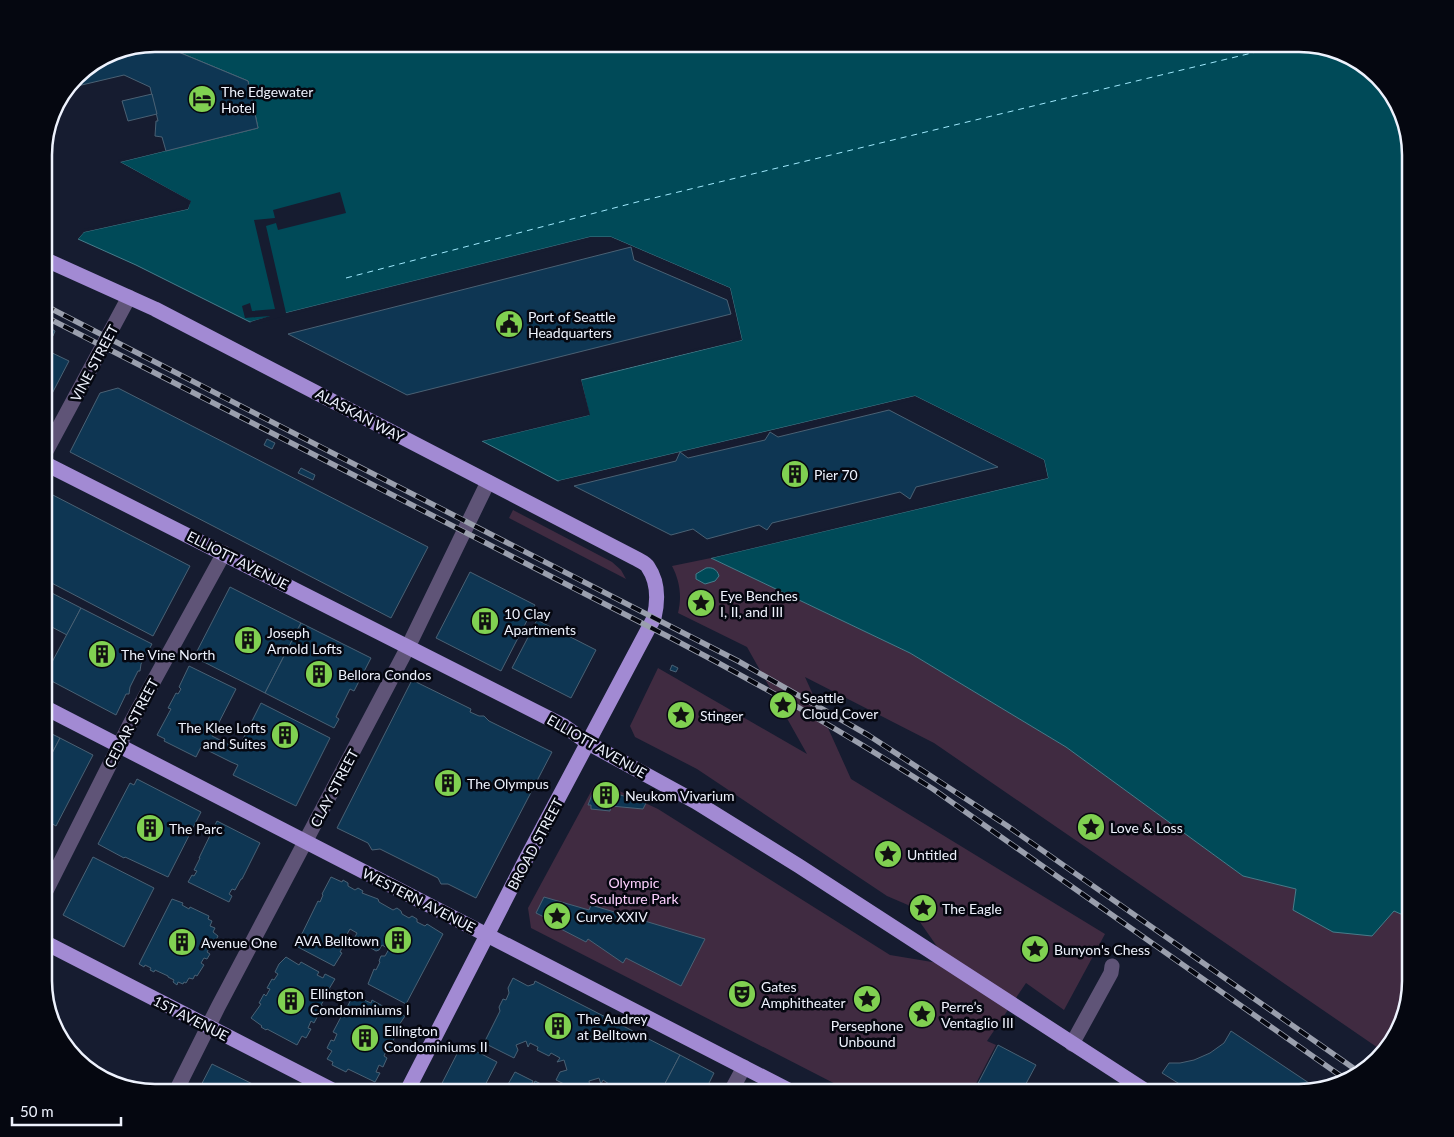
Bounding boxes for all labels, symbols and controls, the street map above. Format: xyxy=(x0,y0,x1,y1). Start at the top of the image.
place label: The Edgewater Hotel xyxy=(221,83,313,116)
hotel icon: The Edgewater Hotel xyxy=(187,84,217,114)
place label: Port of Seattle Headquarters xyxy=(528,308,616,341)
public building icon: Port of Seattle Headquarters xyxy=(494,309,524,339)
street label: VINE STREET xyxy=(67,321,122,404)
street label: ALASKAN WAY xyxy=(313,385,407,446)
building icon: Pier 70 xyxy=(780,459,810,489)
place label: Pier 70 xyxy=(814,466,858,483)
street label: ELLIOTT AVENUE xyxy=(184,527,292,593)
place label: Eye Benches I, II, and III xyxy=(720,587,798,620)
place icon: Eye Benches I, II, and III xyxy=(686,588,716,618)
place label: 10 Clay Apartments xyxy=(504,605,576,638)
building icon: 10 Clay Apartments xyxy=(470,606,500,636)
place label: Joseph Arnold Lofts xyxy=(267,624,342,657)
building icon: Joseph Arnold Lofts xyxy=(233,625,263,655)
building icon: The Vine North xyxy=(87,639,117,669)
place label: The Vine North xyxy=(121,646,215,663)
building icon: Bellora Condos xyxy=(304,659,334,689)
place label: Bellora Condos xyxy=(338,666,431,683)
street label: CEDAR STREET xyxy=(100,675,162,771)
place label: Seattle Cloud Cover xyxy=(802,689,878,722)
place icon: Seattle Cloud Cover xyxy=(768,690,798,720)
place icon: Stinger xyxy=(666,700,696,730)
place label: Stinger xyxy=(700,707,743,724)
street label: ELLIOTT AVENUE xyxy=(544,711,650,781)
place label: The Klee Lofts and Suites xyxy=(178,719,266,752)
building icon: The Klee Lofts and Suites xyxy=(270,720,300,750)
street label: CLAY STREET xyxy=(306,745,362,830)
building icon: The Olympus xyxy=(433,768,463,798)
place label: The Olympus xyxy=(467,775,549,792)
building icon: Neukom Vivarium xyxy=(591,780,621,810)
place label: Neukom Vivarium xyxy=(625,787,735,804)
street label: BROAD STREET xyxy=(504,795,567,893)
place icon: Love & Loss xyxy=(1076,812,1106,842)
building icon: The Parc xyxy=(135,813,165,843)
place label: Love & Loss xyxy=(1110,819,1183,836)
place label: The Parc xyxy=(169,820,223,837)
place icon: Untitled xyxy=(873,839,903,869)
place label: Untitled xyxy=(907,846,957,863)
street label: WESTERN AVENUE xyxy=(360,864,478,936)
park label: Olympic Sculpture Park xyxy=(589,874,679,907)
place icon: The Eagle xyxy=(908,893,938,923)
place label: The Eagle xyxy=(942,900,1002,917)
place icon: Curve XXIV xyxy=(542,901,572,931)
place label: Curve XXIV xyxy=(576,908,648,925)
building icon: AVA Belltown xyxy=(383,925,413,955)
building icon: Avenue One xyxy=(167,927,197,957)
place label: AVA Belltown xyxy=(294,932,379,949)
place label: Avenue One xyxy=(201,934,277,951)
place icon: Bunyon's Chess xyxy=(1020,934,1050,964)
place label: Bunyon's Chess xyxy=(1054,941,1150,958)
place label: Gates Amphitheater xyxy=(761,978,846,1011)
theatre icon: Gates Amphitheater xyxy=(727,979,757,1009)
place icon: Persephone Unbound xyxy=(852,984,882,1014)
place label: Ellington Condominiums I xyxy=(310,985,410,1018)
building icon: Ellington Condominiums I xyxy=(276,986,306,1016)
street label: 1ST AVENUE xyxy=(151,992,231,1044)
place label: Perre’s Ventaglio III xyxy=(941,998,1014,1031)
place icon: Perre’s Ventaglio III xyxy=(907,999,937,1029)
place label: The Audrey at Belltown xyxy=(577,1010,648,1043)
building icon: The Audrey at Belltown xyxy=(543,1011,573,1041)
place label: Persephone Unbound xyxy=(831,1017,903,1050)
place label: Ellington Condominiums II xyxy=(384,1022,488,1055)
building icon: Ellington Condominiums II xyxy=(350,1023,380,1053)
scale bar xyxy=(12,1094,121,1126)
text: 50 m xyxy=(20,1102,54,1120)

